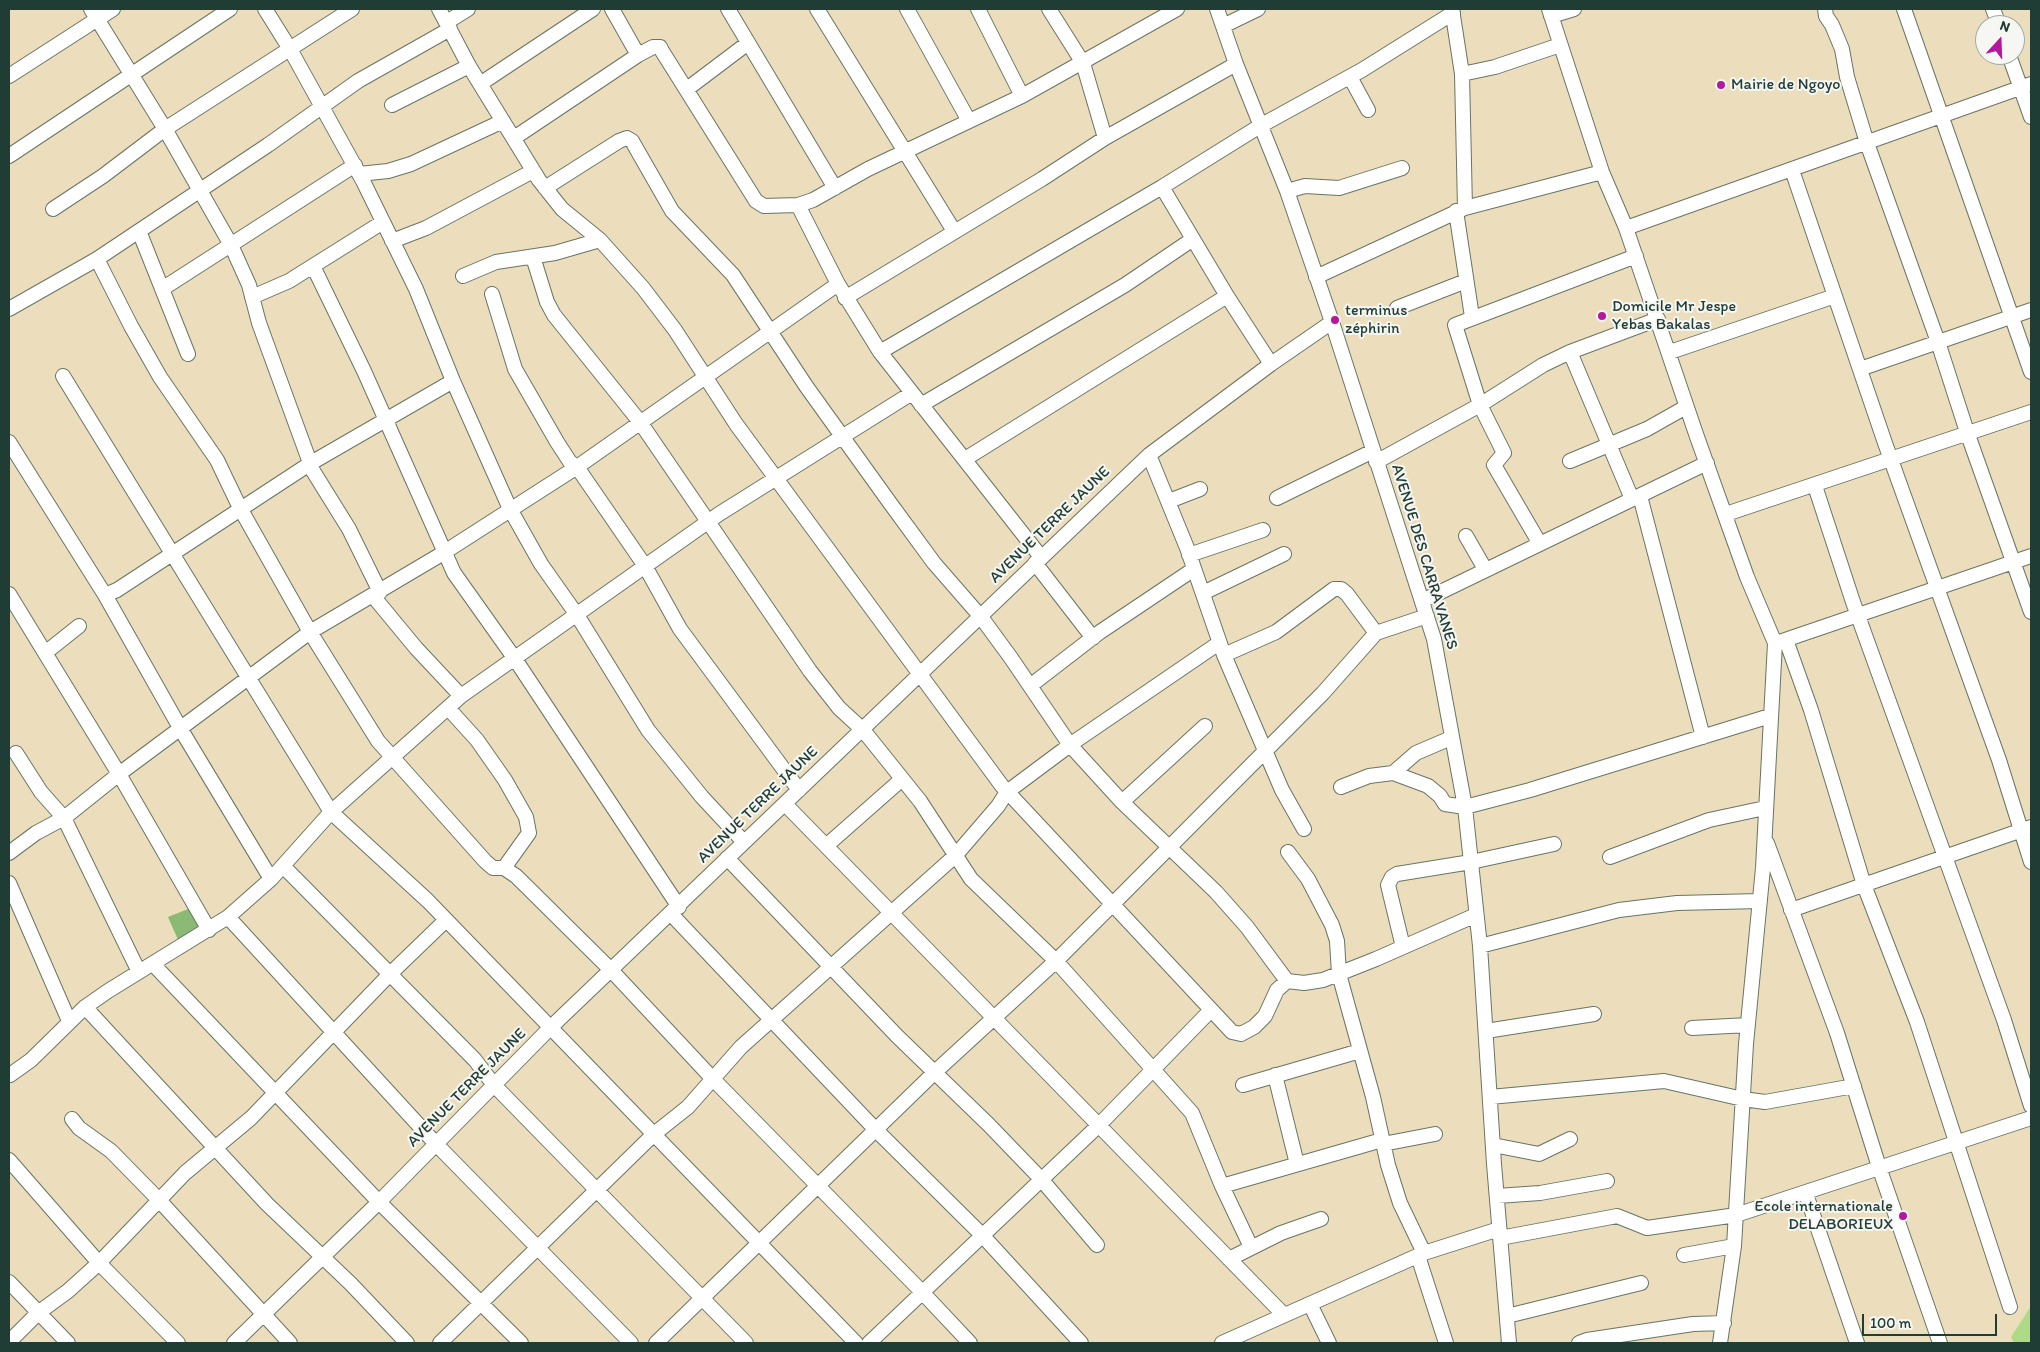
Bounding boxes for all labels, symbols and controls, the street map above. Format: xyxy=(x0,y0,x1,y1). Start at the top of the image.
north arrow xyxy=(1975,15,2025,65)
text: N xyxy=(1998,17,2012,36)
place label: Mairie de Ngoyo xyxy=(1731,75,1840,95)
marker: Mairie de Ngoyo xyxy=(1715,79,1727,91)
place label: Domicile Mr Jespe Yebas Bakalas xyxy=(1612,297,1736,335)
place label: terminus zéphirin xyxy=(1345,301,1407,339)
marker: Domicile Mr Jespe Yebas Bakalas xyxy=(1596,310,1608,322)
marker: terminus zéphirin xyxy=(1329,314,1341,326)
street label: AVENUE TERRE JAUNE xyxy=(986,462,1114,588)
street label: AVENUE DES CARRAVANES xyxy=(1387,462,1461,652)
street label: AVENUE TERRE JAUNE xyxy=(694,742,822,868)
street label: AVENUE TERRE JAUNE xyxy=(404,1025,530,1151)
place label: Ecole internationale DELABORIEUX xyxy=(1755,1197,1893,1235)
marker: Ecole internationale DELABORIEUX xyxy=(1897,1210,1909,1222)
scale bar xyxy=(1865,1304,2000,1336)
text: 100 m xyxy=(1870,1314,1911,1332)

